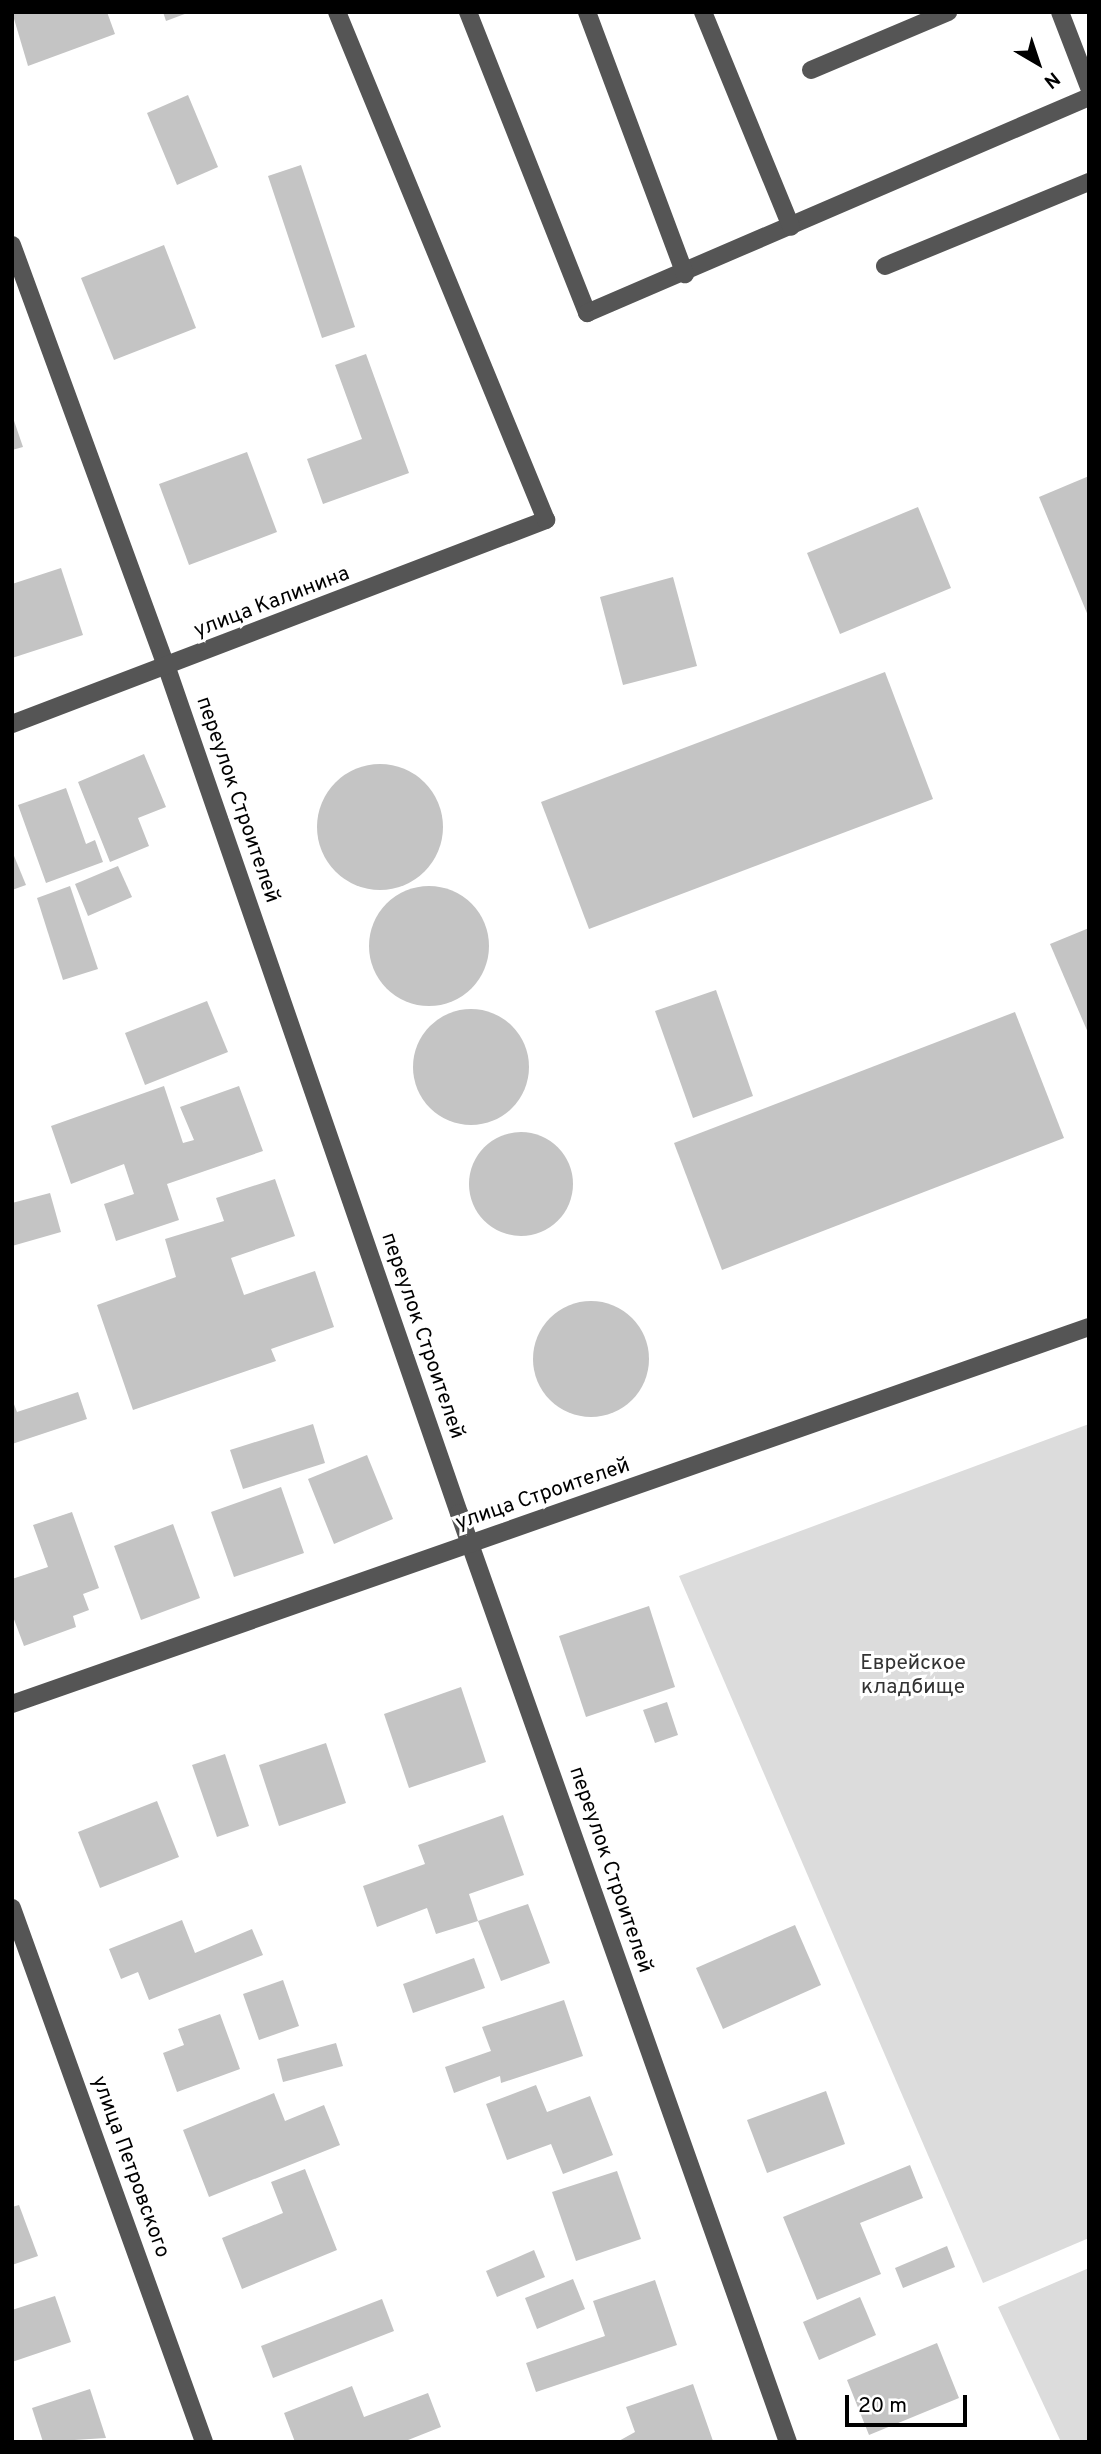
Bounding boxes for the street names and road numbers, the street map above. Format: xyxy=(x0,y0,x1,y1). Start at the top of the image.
street label: улица Калинина xyxy=(191,562,353,644)
street label: переулок Строителей xyxy=(190,693,284,907)
street label: переулок Строителей xyxy=(375,1229,469,1443)
street label: улица Строителей xyxy=(453,1453,633,1537)
street label: переулок Строителей xyxy=(563,1763,657,1977)
street label: улица Петровского xyxy=(85,2073,175,2261)

